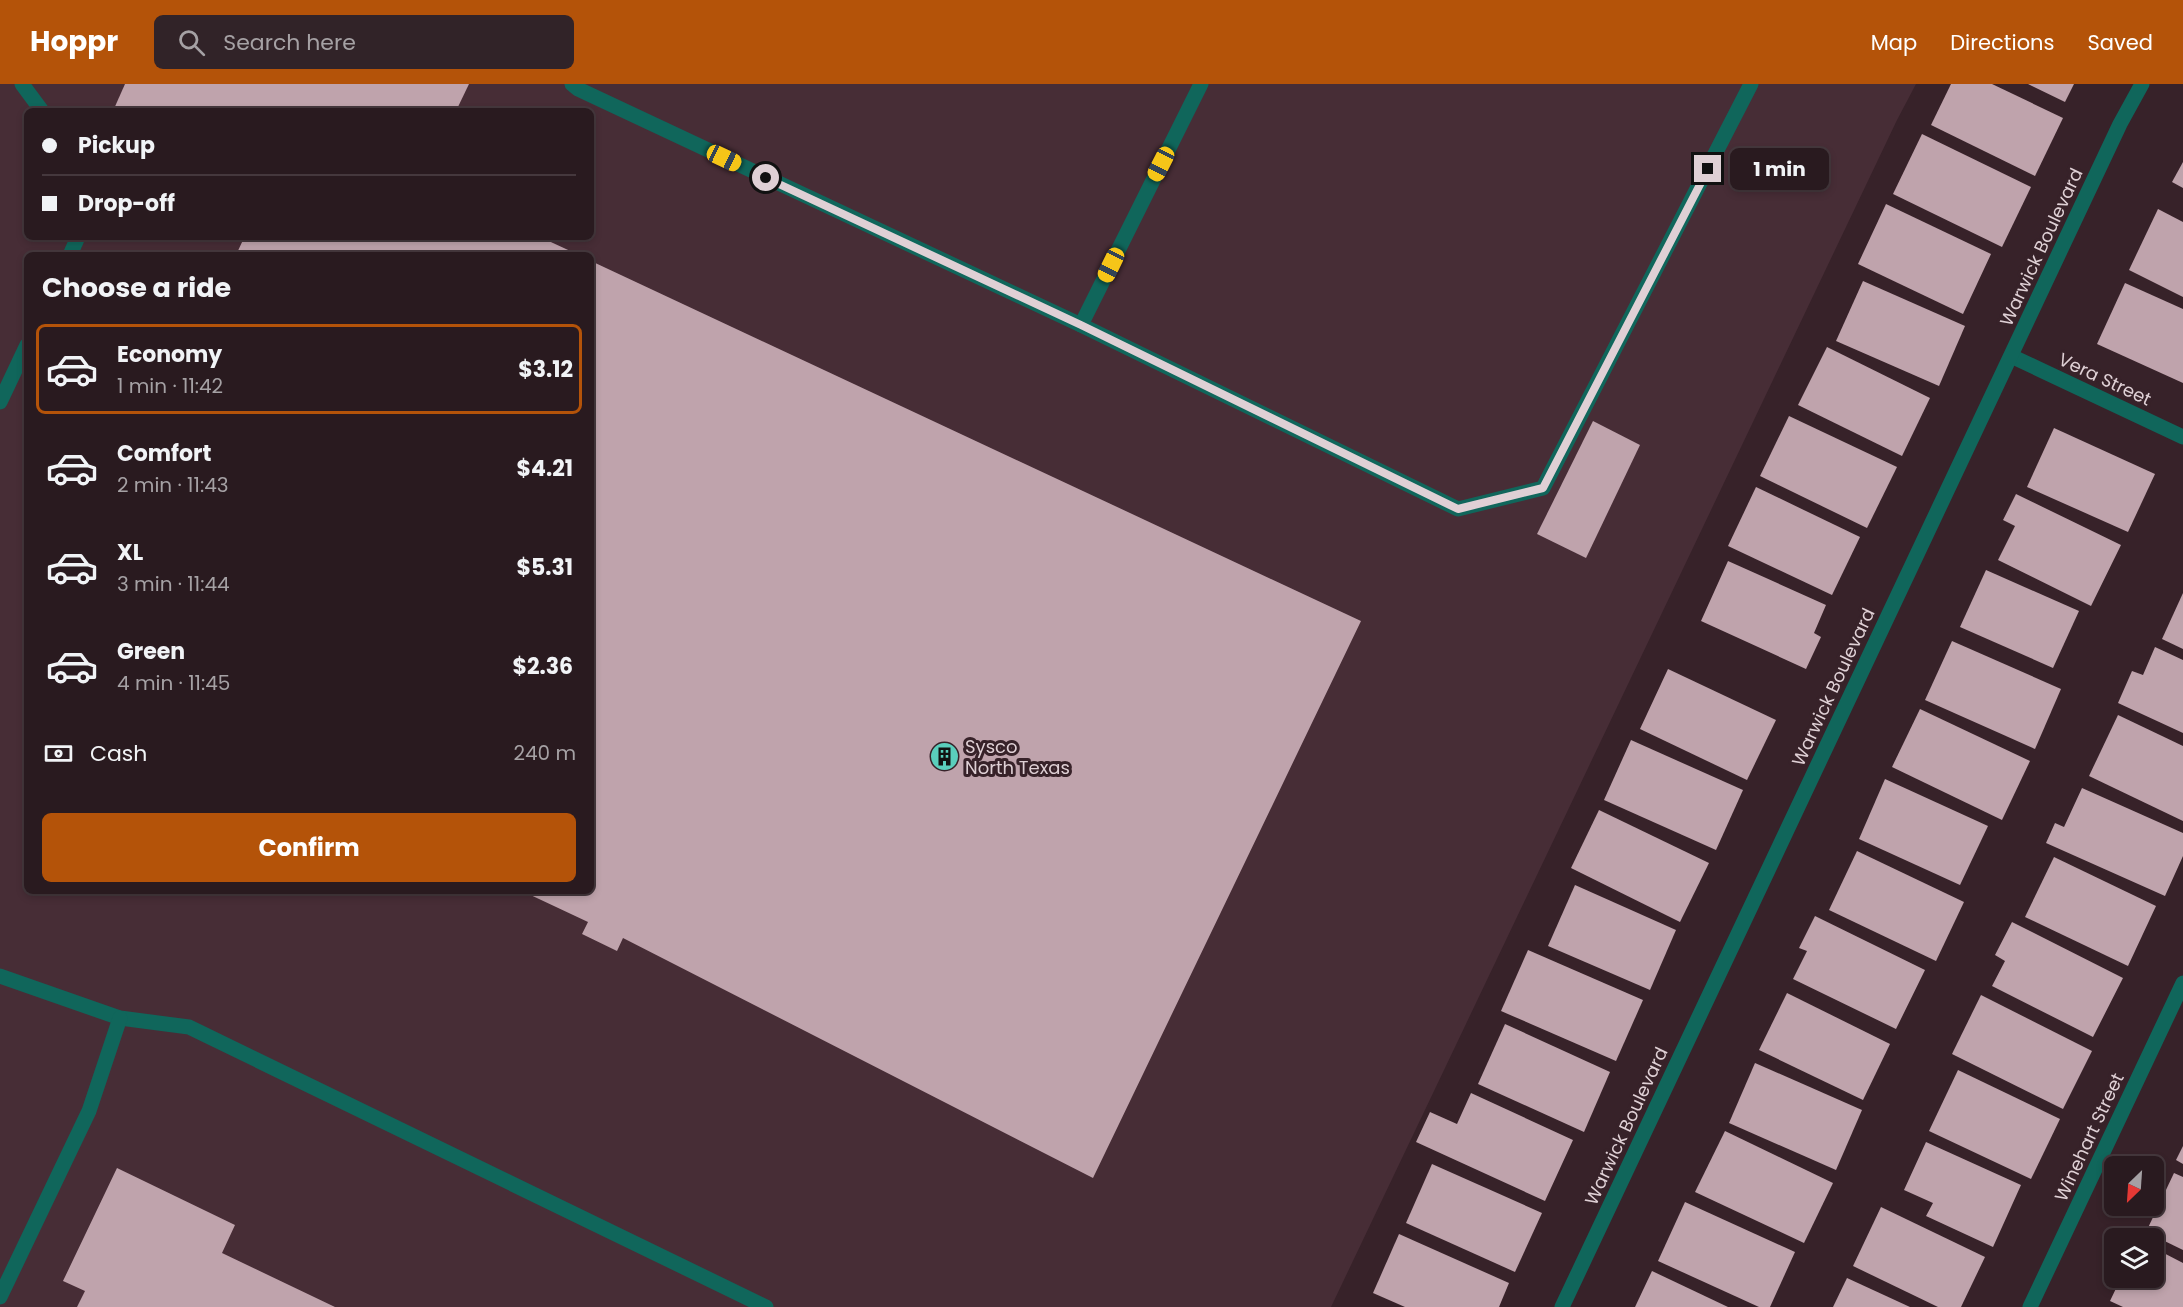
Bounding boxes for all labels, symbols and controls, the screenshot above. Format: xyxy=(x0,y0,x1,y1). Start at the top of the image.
search box xyxy=(154,15,574,69)
text: Hoppr xyxy=(30,22,118,61)
icon: search xyxy=(175,26,208,59)
text: Search here xyxy=(223,27,356,58)
text: Map xyxy=(1871,28,1917,57)
text: Directions xyxy=(1950,28,2054,57)
text: Saved xyxy=(2087,28,2153,57)
text: Pickup xyxy=(78,130,155,161)
car xyxy=(704,142,744,174)
car xyxy=(1145,144,1177,184)
callout: 1 min xyxy=(1729,148,1828,190)
route end xyxy=(1694,155,1721,182)
text: 1 min xyxy=(1753,155,1806,183)
route start xyxy=(752,164,779,191)
street label: Warwick Boulevard xyxy=(1993,164,2089,330)
text: Drop-off xyxy=(78,188,175,219)
car xyxy=(1095,245,1127,285)
text: Choose a ride xyxy=(42,269,231,306)
text: Economy xyxy=(117,339,222,370)
icon: car xyxy=(45,342,99,396)
street label: Vera Street xyxy=(2055,347,2155,411)
text: $3.12 xyxy=(518,354,573,385)
text: 1 min · 11:42 xyxy=(117,372,223,400)
text: Comfort xyxy=(117,438,211,469)
icon: car xyxy=(45,441,99,495)
text: $4.21 xyxy=(517,453,573,484)
text: 2 min · 11:43 xyxy=(117,471,229,499)
text: XL xyxy=(117,537,143,568)
icon: car xyxy=(45,540,99,594)
text: $5.31 xyxy=(516,552,573,583)
text: 3 min · 11:44 xyxy=(117,570,230,598)
street label: Warwick Boulevard xyxy=(1785,604,1881,770)
text: Green xyxy=(117,636,185,667)
icon: car xyxy=(45,639,99,693)
text: $2.36 xyxy=(512,651,573,682)
text: 4 min · 11:45 xyxy=(117,669,230,697)
place label: Sysco North Texas xyxy=(965,734,1070,780)
icon: cash xyxy=(42,737,75,770)
text: Cash xyxy=(90,738,147,769)
text: 240 m xyxy=(513,739,576,767)
building icon: Sysco North Texas xyxy=(928,740,960,772)
button: Confirm xyxy=(42,813,576,882)
street label: Warwick Boulevard xyxy=(1578,1043,1674,1209)
street label: Winehart Street xyxy=(2048,1069,2130,1205)
north arrow xyxy=(2104,1156,2164,1216)
map controls xyxy=(2104,1156,2164,1288)
button: layers xyxy=(2104,1228,2164,1288)

